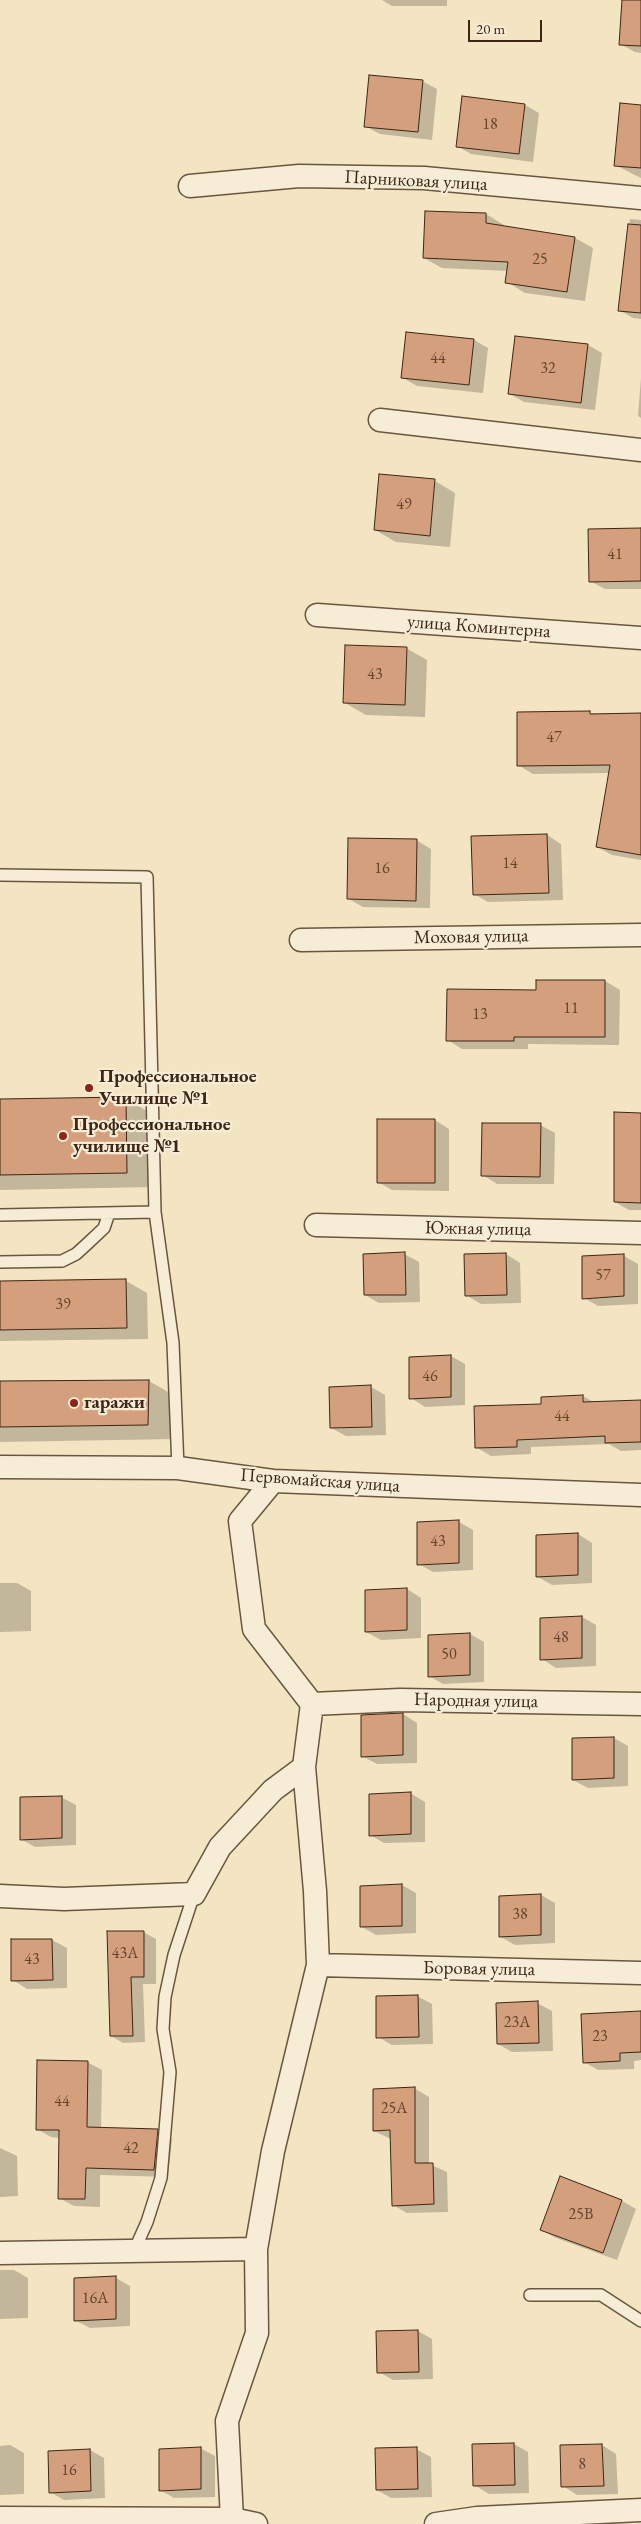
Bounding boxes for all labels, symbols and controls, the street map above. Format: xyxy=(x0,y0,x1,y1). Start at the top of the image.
scale bar xyxy=(471,10,545,42)
text: 20 m xyxy=(476,19,505,38)
house number: 18 xyxy=(482,115,498,135)
street label: Парниковая улица xyxy=(344,166,488,196)
house number: 25 xyxy=(532,250,548,270)
house number: 44 xyxy=(430,349,446,369)
house number: 32 xyxy=(540,359,556,379)
house number: 49 xyxy=(396,495,412,515)
house number: 41 xyxy=(607,545,623,565)
street label: улица Коминтерна xyxy=(406,611,552,643)
house number: 43 xyxy=(367,665,383,685)
house number: 47 xyxy=(546,728,562,748)
house number: 14 xyxy=(502,854,518,874)
house number: 16 xyxy=(374,859,390,879)
street label: Моховая улица xyxy=(413,925,529,949)
house number: 11 xyxy=(563,999,579,1019)
house number: 13 xyxy=(472,1005,488,1025)
place label: Профессиональное Училище №1 xyxy=(99,1066,257,1110)
marker: Профессиональное Училище №1 xyxy=(83,1082,95,1094)
place label: Профессиональное училище №1 xyxy=(73,1114,231,1158)
marker: Профессиональное училище №1 xyxy=(57,1130,69,1142)
street label: Южная улица xyxy=(424,1217,532,1241)
house number: 57 xyxy=(595,1266,611,1286)
house number: 39 xyxy=(55,1295,71,1315)
house number: 46 xyxy=(422,1367,438,1387)
place label: гаражи xyxy=(84,1392,145,1414)
marker: гаражи xyxy=(68,1397,80,1409)
house number: 44 xyxy=(554,1407,570,1427)
street label: Первомайская улица xyxy=(239,1464,401,1498)
house number: 43 xyxy=(430,1532,446,1552)
house number: 48 xyxy=(553,1628,569,1648)
house number: 50 xyxy=(441,1645,457,1665)
street label: Народная улица xyxy=(414,1689,538,1713)
house number: 38 xyxy=(512,1905,528,1925)
house number: 43А xyxy=(112,1944,138,1964)
house number: 43 xyxy=(24,1950,40,1970)
street label: Боровая улица xyxy=(423,1957,535,1981)
house number: 23А xyxy=(504,2013,530,2033)
house number: 23 xyxy=(592,2027,608,2047)
house number: 44 xyxy=(54,2092,70,2112)
house number: 25А xyxy=(381,2099,407,2119)
house number: 42 xyxy=(123,2139,139,2159)
house number: 25В xyxy=(569,2205,593,2225)
house number: 16А xyxy=(82,2289,108,2309)
house number: 8 xyxy=(578,2455,586,2475)
house number: 16 xyxy=(61,2461,77,2481)

